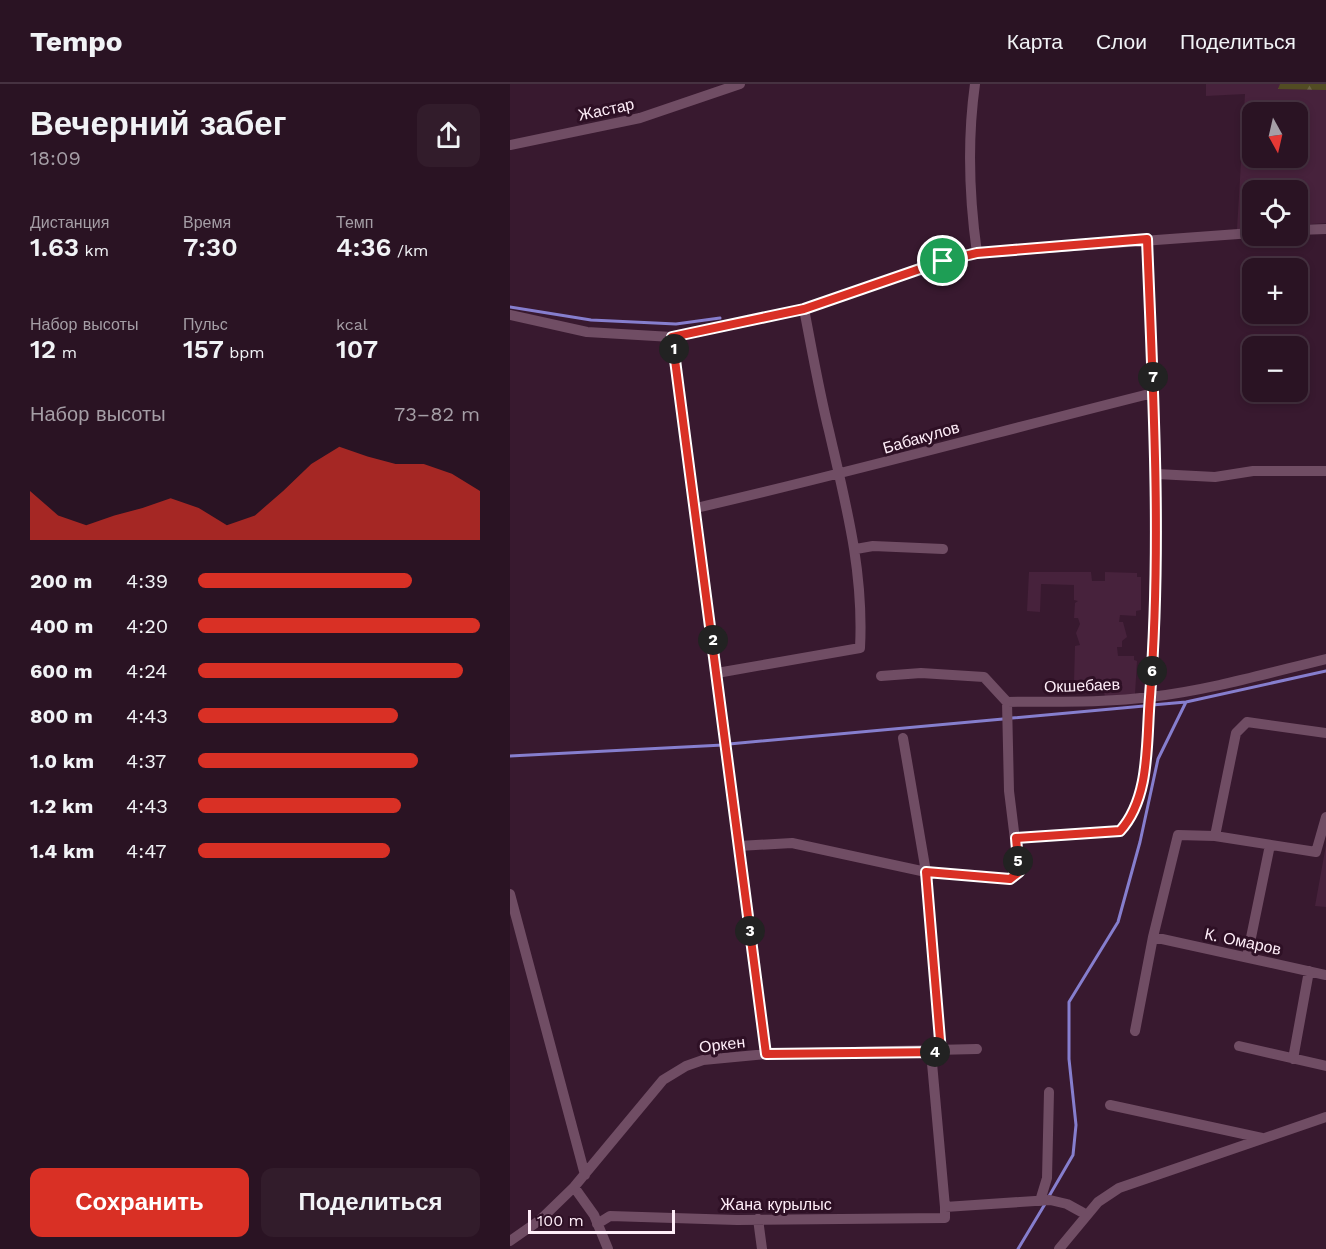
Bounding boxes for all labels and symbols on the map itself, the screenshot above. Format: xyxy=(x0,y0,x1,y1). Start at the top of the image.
street label: Жастар xyxy=(576,94,636,125)
north arrow xyxy=(1242,102,1308,168)
pin xyxy=(917,235,968,286)
pin: 1 xyxy=(659,334,689,364)
pin: 7 xyxy=(1138,362,1168,392)
street label: Бабакулов xyxy=(881,417,962,457)
pin: 2 xyxy=(698,625,728,655)
pin: 6 xyxy=(1137,656,1167,686)
street label: Окшебаев xyxy=(1044,675,1120,696)
pin: 5 xyxy=(1003,846,1033,876)
pin: 3 xyxy=(735,916,765,946)
street label: К. Омаров xyxy=(1203,924,1283,959)
street label: Оркен xyxy=(698,1032,746,1057)
pin: 4 xyxy=(920,1037,950,1067)
street label: Жана курылыс xyxy=(720,1195,832,1214)
scale bar xyxy=(528,1207,675,1234)

